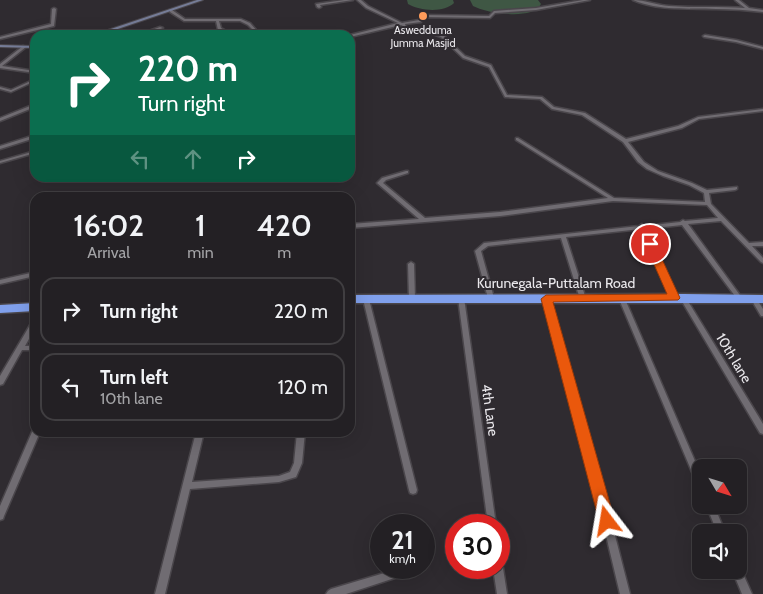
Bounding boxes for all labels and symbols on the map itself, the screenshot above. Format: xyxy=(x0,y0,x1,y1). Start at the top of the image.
marker: Aswedduma Jumma Masjid xyxy=(417,10,429,22)
place label: Aswedduma Jumma Masjid xyxy=(390,23,455,50)
pin xyxy=(629,223,671,265)
street label: Kurunegala-Puttalam Road xyxy=(477,274,635,292)
street label: 10th lane xyxy=(712,330,756,386)
street label: 4th Lane xyxy=(477,383,503,437)
north arrow xyxy=(692,459,748,514)
position arrow xyxy=(580,494,632,546)
speed limit sign: 30 xyxy=(445,514,510,579)

